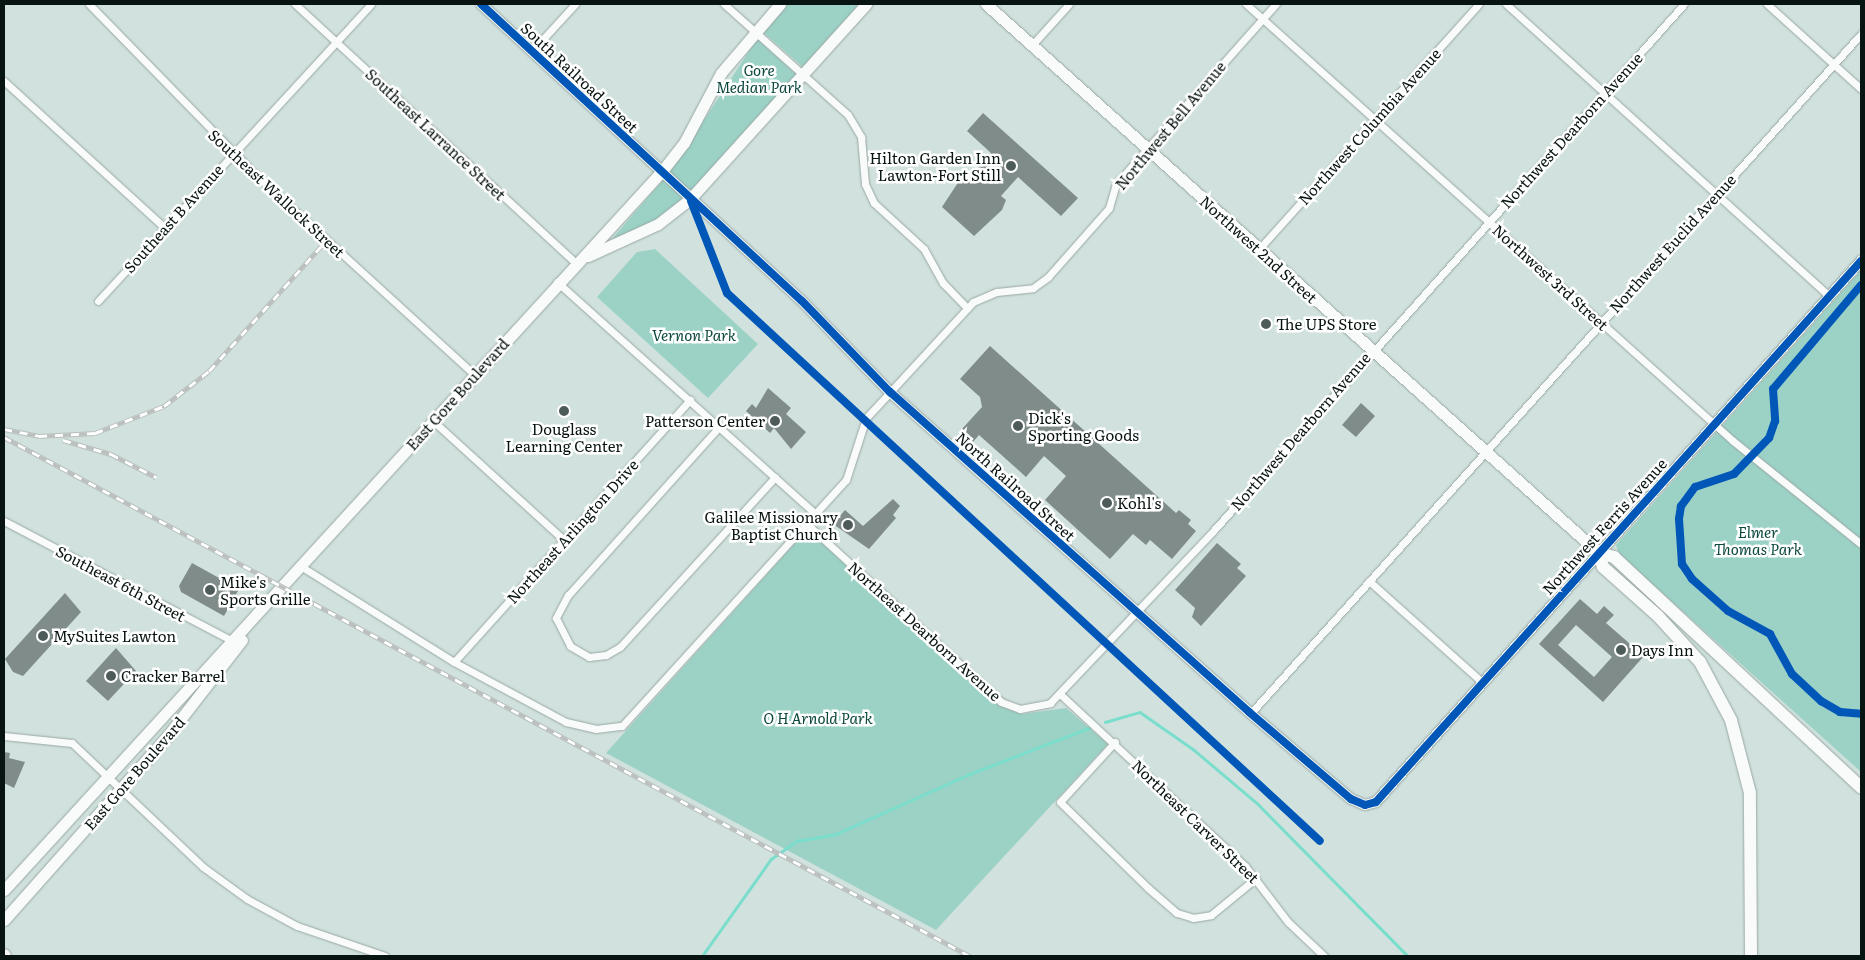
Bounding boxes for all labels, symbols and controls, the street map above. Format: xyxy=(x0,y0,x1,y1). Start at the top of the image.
street label: South Railroad Street xyxy=(518,18,642,136)
street label: Northwest Columbia Avenue xyxy=(1294,44,1444,208)
street label: Northwest Dearborn Avenue xyxy=(1496,48,1646,212)
street label: Northwest Bell Avenue xyxy=(1111,57,1229,193)
park label: Gore Median Park xyxy=(716,60,802,95)
street label: Southeast Larrance Street xyxy=(362,64,510,204)
street label: Southeast Wallock Street xyxy=(205,125,349,261)
place label: Hilton Garden Inn Lawton-Fort Still xyxy=(869,148,1001,183)
street label: Southeast B Avenue xyxy=(120,160,226,276)
marker: Hilton Garden Inn Lawton-Fort Still xyxy=(1005,160,1017,172)
street label: Northwest Euclid Avenue xyxy=(1605,170,1739,316)
street label: Northwest 2nd Street xyxy=(1197,192,1321,306)
street label: Northwest 3rd Street xyxy=(1490,220,1612,334)
place label: The UPS Store xyxy=(1276,315,1377,333)
marker: The UPS Store xyxy=(1260,318,1272,330)
park label: Vernon Park xyxy=(652,326,736,344)
street label: East Gore Boulevard xyxy=(402,334,512,454)
street label: Northwest Dearborn Avenue xyxy=(1227,348,1373,514)
marker: Douglass Learning Center xyxy=(558,405,570,417)
place label: Dick's Sporting Goods xyxy=(1028,408,1139,443)
place label: Patterson Center xyxy=(645,412,765,430)
marker: Patterson Center xyxy=(769,415,781,427)
place label: Douglass Learning Center xyxy=(506,419,622,454)
marker: Dick's Sporting Goods xyxy=(1012,420,1024,432)
street label: North Railroad Street xyxy=(953,428,1079,544)
street label: Northwest Ferris Avenue xyxy=(1538,454,1670,598)
street label: Northeast Arlington Drive xyxy=(503,455,641,607)
place label: Kohl's xyxy=(1117,494,1161,512)
marker: Kohl's xyxy=(1101,497,1113,509)
place label: Galilee Missionary Baptist Church xyxy=(705,507,838,542)
marker: Galilee Missionary Baptist Church xyxy=(842,519,854,531)
park label: Elmer Thomas Park xyxy=(1714,522,1802,557)
street label: Southeast 6th Street xyxy=(53,541,189,625)
street label: Northeast Dearborn Avenue xyxy=(845,558,1005,704)
place label: Mike's Sports Grille xyxy=(220,572,311,607)
marker: Mike's Sports Grille xyxy=(204,584,216,596)
place label: MySuites Lawton xyxy=(53,627,176,645)
marker: MySuites Lawton xyxy=(37,630,49,642)
place label: Days Inn xyxy=(1631,641,1694,659)
marker: Days Inn xyxy=(1615,644,1627,656)
place label: Cracker Barrel xyxy=(121,667,225,685)
marker: Cracker Barrel xyxy=(105,670,117,682)
park label: O H Arnold Park xyxy=(763,709,873,727)
street label: East Gore Boulevard xyxy=(80,713,188,833)
street label: Northeast Carver Street xyxy=(1129,756,1263,886)

